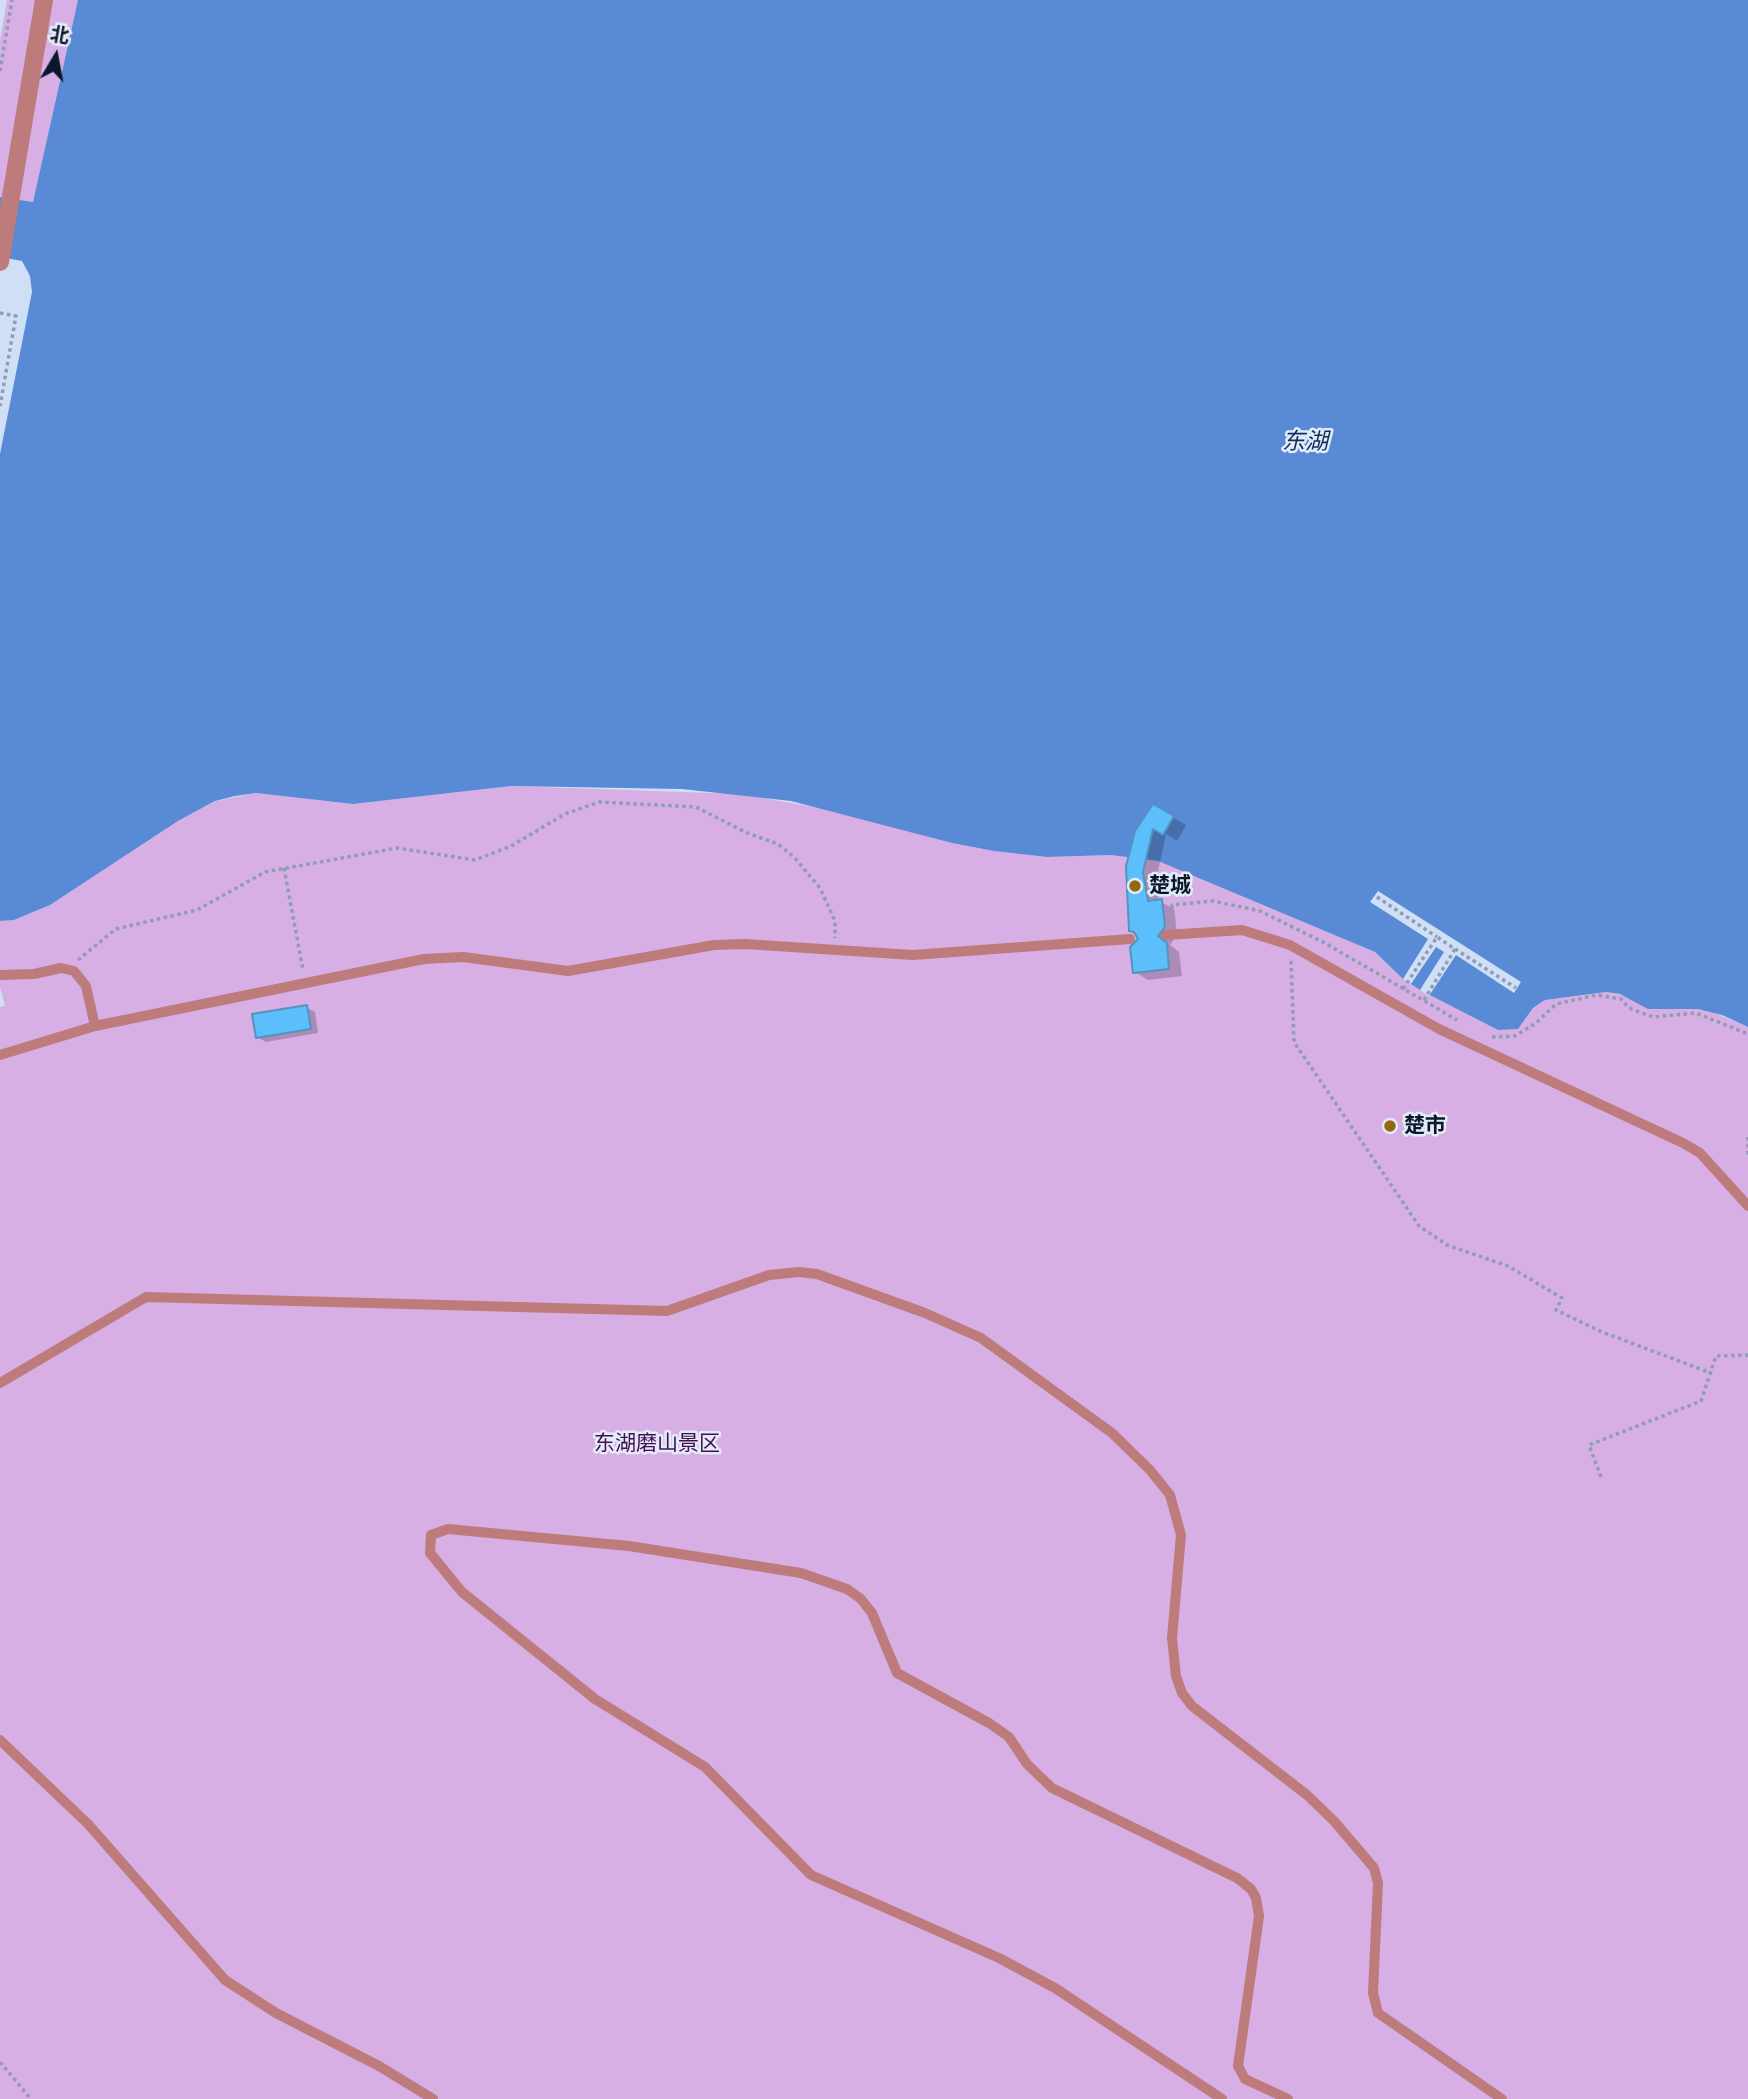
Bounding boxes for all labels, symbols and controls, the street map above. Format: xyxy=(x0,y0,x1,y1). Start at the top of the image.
north arrow xyxy=(21,21,91,91)
text: 北 xyxy=(48,23,71,48)
water label: 东湖 xyxy=(1282,429,1328,457)
place label: 楚城 xyxy=(1149,873,1191,899)
marker: 楚城 xyxy=(1127,878,1143,894)
place label: 楚市 xyxy=(1404,1113,1446,1139)
marker: 楚市 xyxy=(1382,1118,1398,1134)
park label: 东湖磨山景区 xyxy=(594,1431,720,1457)

